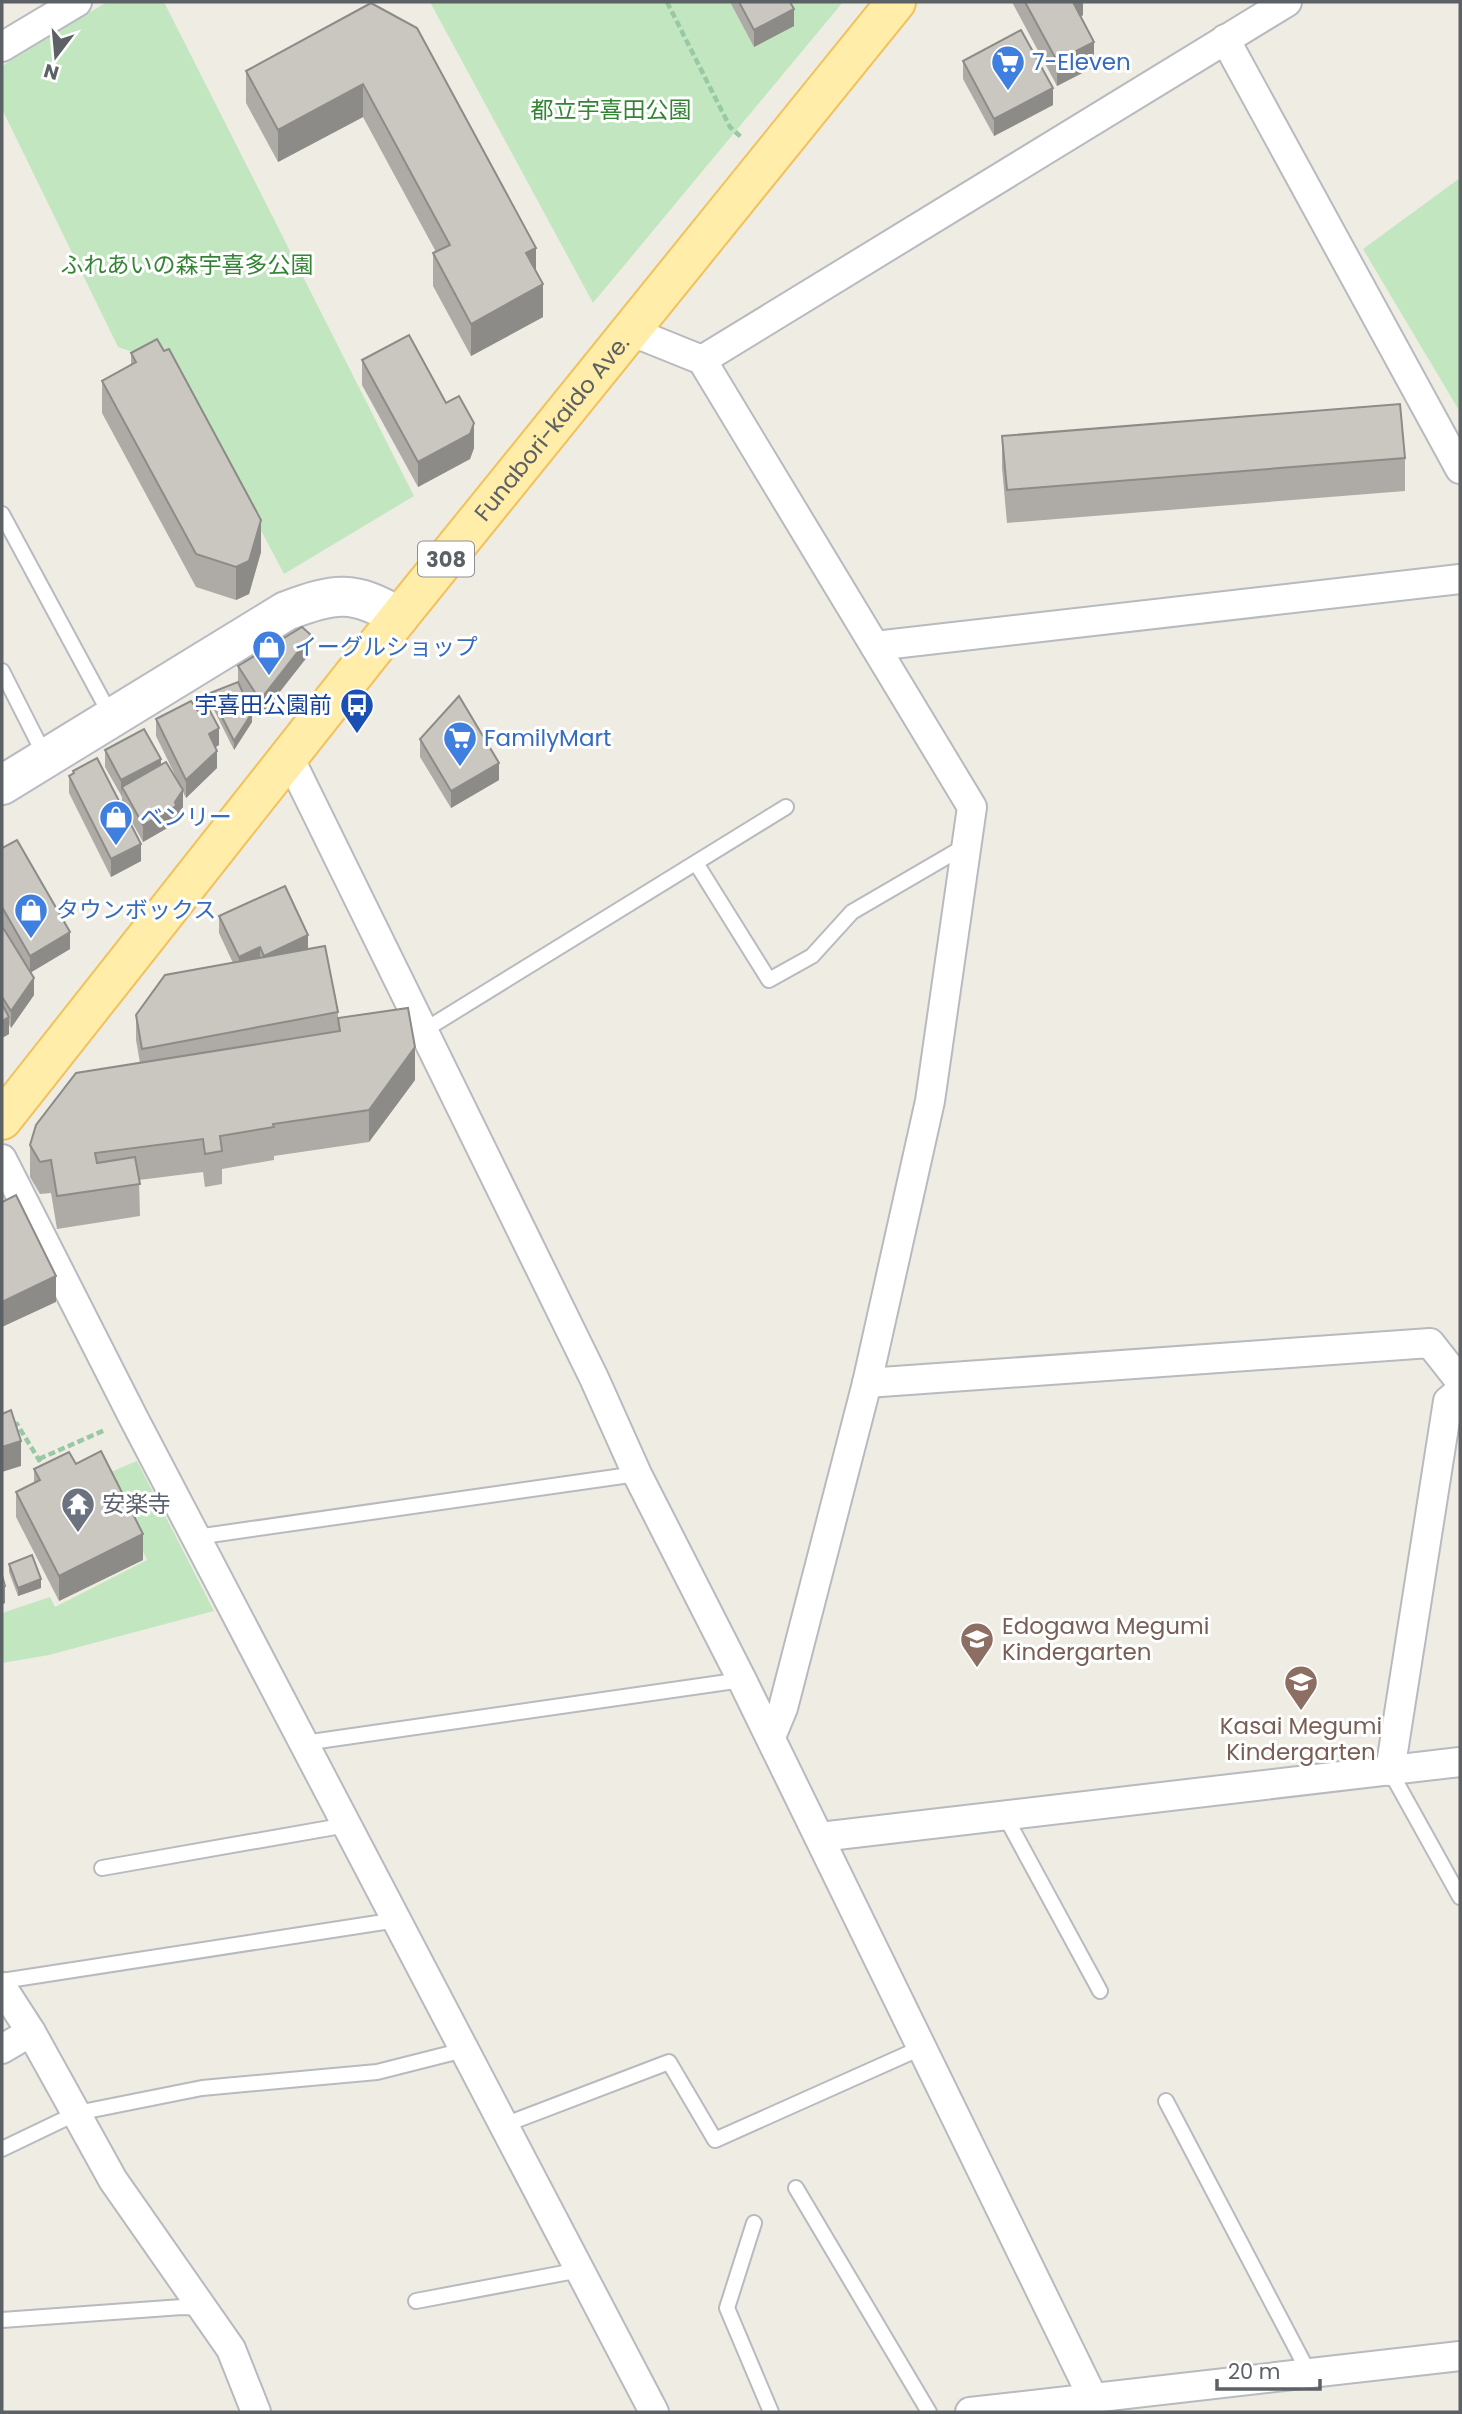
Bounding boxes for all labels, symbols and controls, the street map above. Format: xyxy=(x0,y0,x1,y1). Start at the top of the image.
north arrow xyxy=(21,21,91,91)
supermarket icon: 7-Eleven xyxy=(989,43,1027,92)
place label: 7-Eleven xyxy=(1032,46,1131,78)
text: N xyxy=(41,57,62,87)
park label: 都立宇喜田公園 xyxy=(531,94,692,126)
park label: ふれあいの森宇喜多公園 xyxy=(61,249,314,281)
street label: Funabori-kaido Ave. xyxy=(467,328,637,528)
road number: 308 xyxy=(418,542,474,576)
shop icon: イーグルショップ xyxy=(250,628,288,677)
place label: イーグルショップ xyxy=(294,631,478,663)
bus stop icon: 宇喜田公園前 xyxy=(338,686,376,735)
place label: 宇喜田公園前 xyxy=(194,689,332,721)
supermarket icon: FamilyMart xyxy=(441,719,479,768)
place label: FamilyMart xyxy=(484,722,611,754)
shop icon: ベンリー xyxy=(97,798,135,847)
place label: ベンリー xyxy=(140,801,232,833)
shop icon: タウンボックス xyxy=(12,891,50,940)
place label: タウンボックス xyxy=(56,894,216,926)
temple icon: 安楽寺 xyxy=(59,1485,97,1534)
place label: 安楽寺 xyxy=(102,1488,171,1520)
place label: Edogawa Megumi Kindergarten xyxy=(1002,1610,1209,1668)
school or university icon: Edogawa Megumi Kindergarten xyxy=(958,1620,996,1669)
school or university icon: Kasai Megumi Kindergarten xyxy=(1282,1663,1320,1712)
place label: Kasai Megumi Kindergarten xyxy=(1220,1710,1382,1768)
scale bar xyxy=(1217,2348,1320,2392)
text: 20 m xyxy=(1228,2357,1281,2386)

